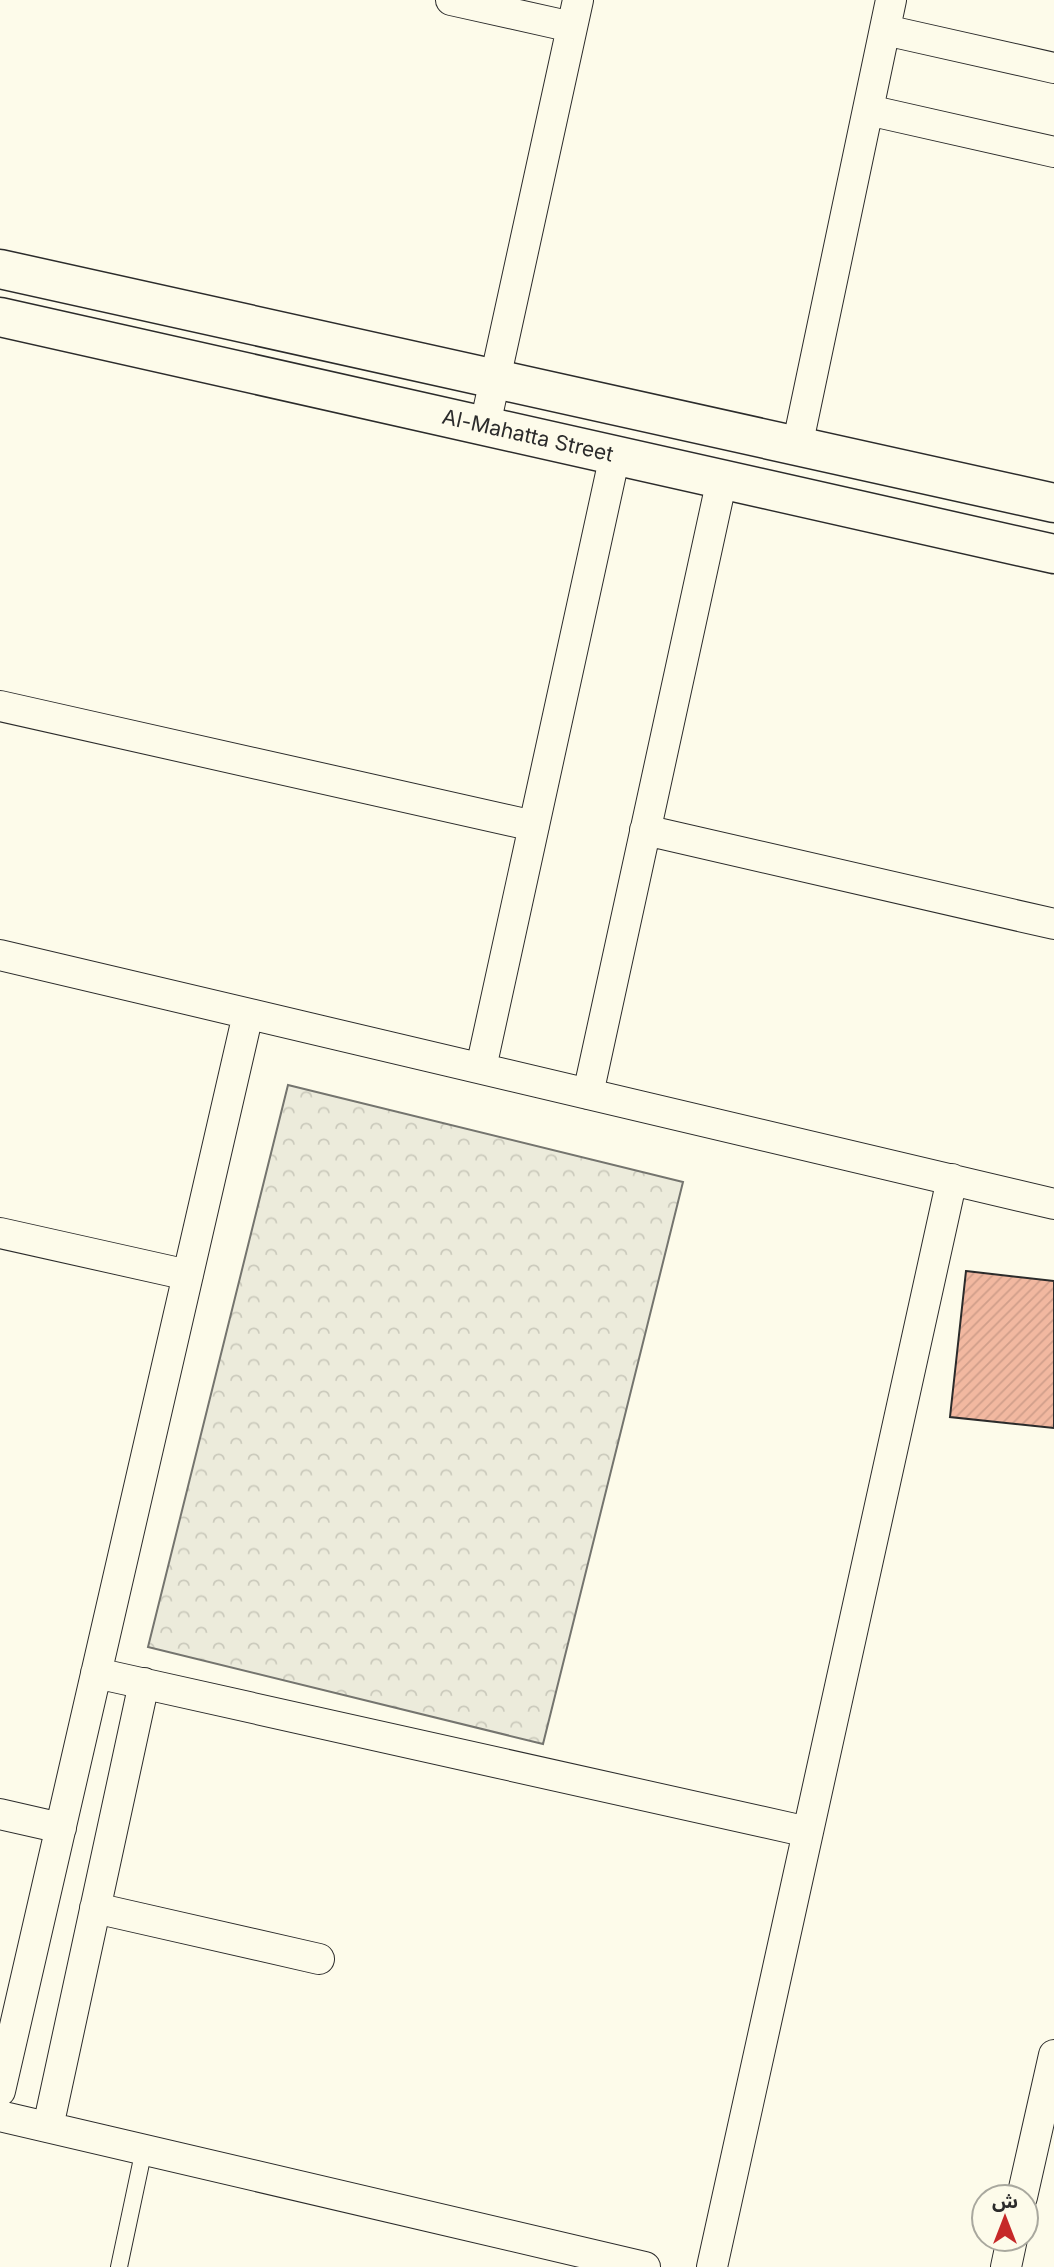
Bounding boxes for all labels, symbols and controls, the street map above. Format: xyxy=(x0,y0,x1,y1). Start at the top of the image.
street label: Al-Mahatta Street xyxy=(440,404,616,467)
north arrow xyxy=(970,2183,1040,2253)
text: ش xyxy=(992,2190,1018,2213)

